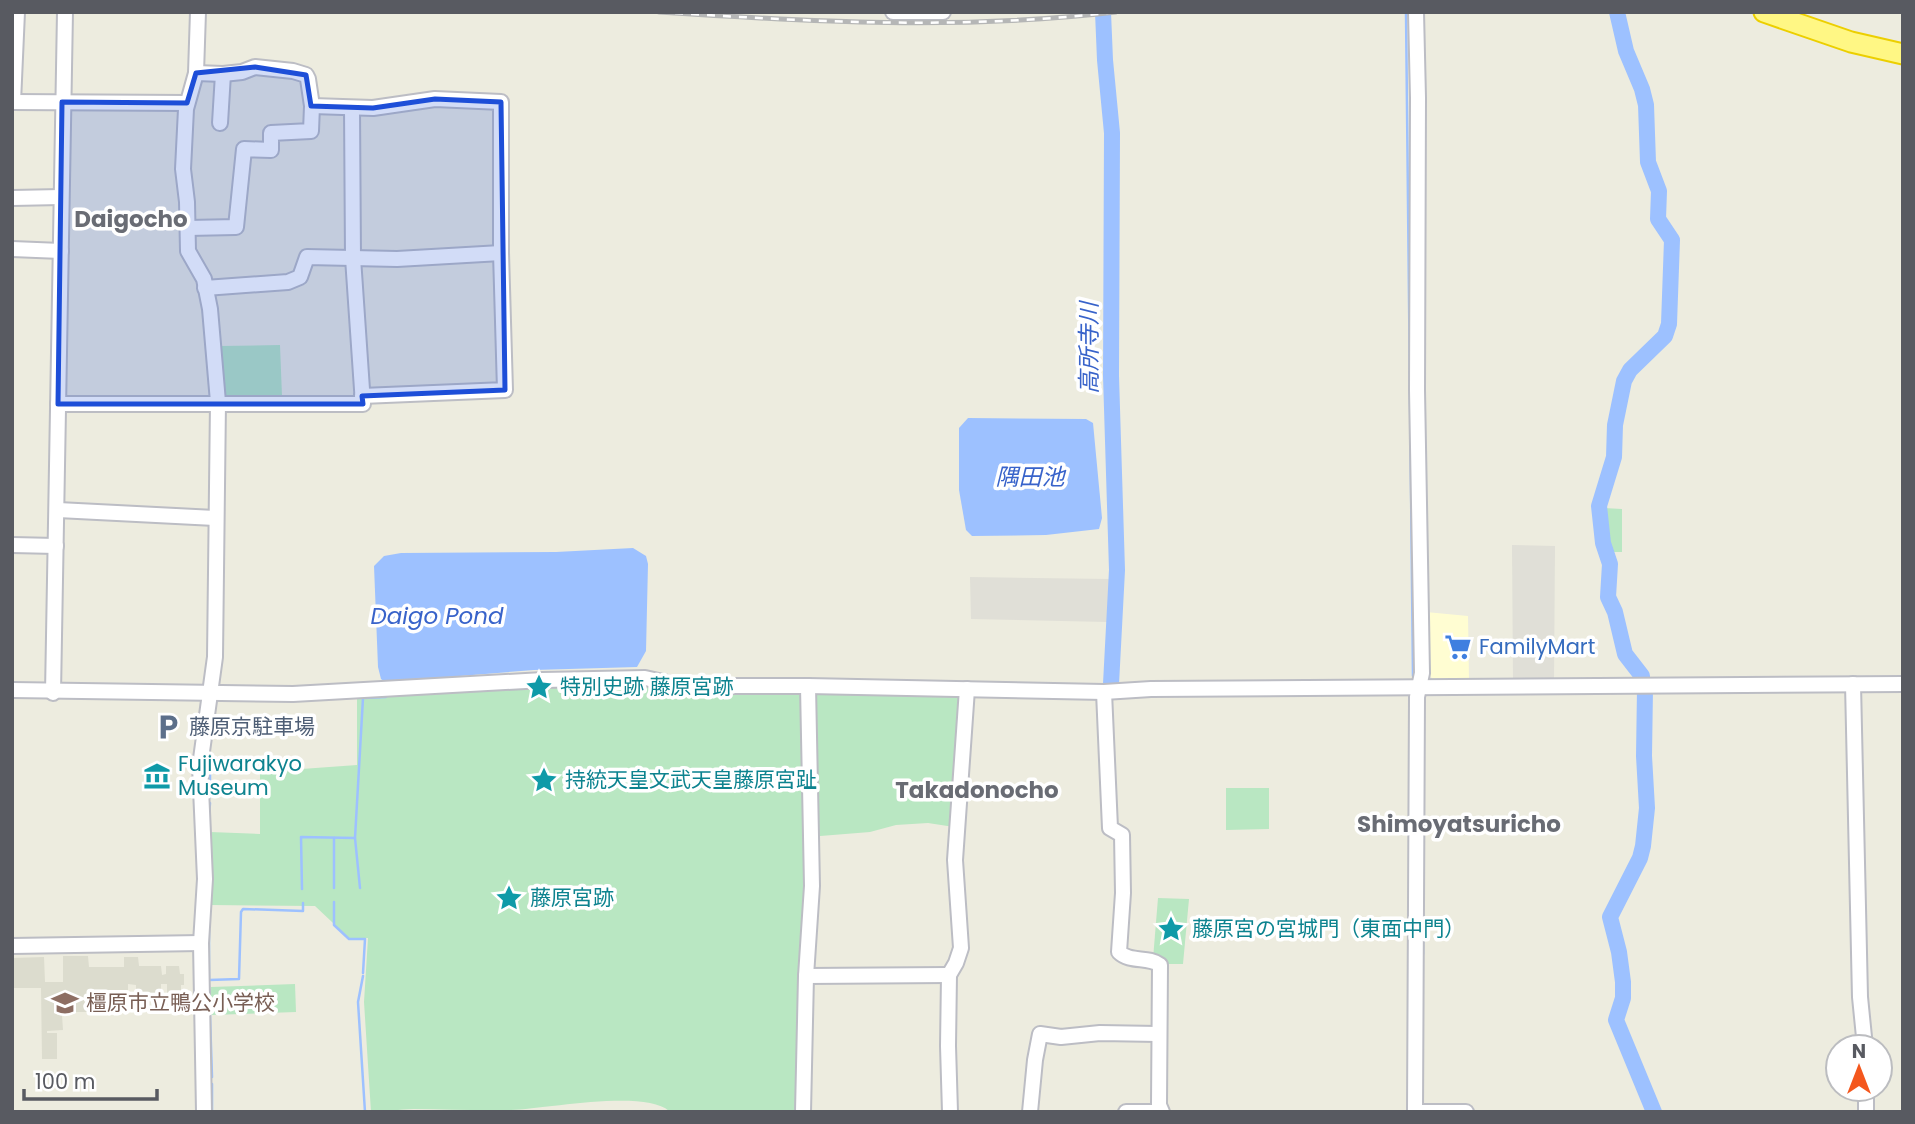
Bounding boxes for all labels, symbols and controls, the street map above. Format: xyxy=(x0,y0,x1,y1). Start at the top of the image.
district label: Daigocho xyxy=(74,203,188,235)
water label: 高所寺川 xyxy=(1073,299,1105,394)
water label: 隅田池 xyxy=(996,461,1067,493)
water label: Daigo Pond xyxy=(371,600,504,632)
supermarket icon: FamilyMart xyxy=(1443,632,1473,662)
place label: FamilyMart xyxy=(1479,632,1595,661)
place icon: 特別史跡 藤原宮跡 xyxy=(524,672,554,702)
place label: 特別史跡 藤原宮跡 xyxy=(560,672,734,701)
parking icon: 藤原京駐車場 xyxy=(153,712,183,742)
place label: 藤原京駐車場 xyxy=(189,712,315,741)
place label: Fujiwarakyo Museum xyxy=(178,749,302,802)
museum icon: Fujiwarakyo Museum xyxy=(142,761,172,791)
place icon: 持統天皇文武天皇藤原宮趾 xyxy=(529,765,559,795)
place label: 持統天皇文武天皇藤原宮趾 xyxy=(565,765,817,794)
district label: Takadonocho xyxy=(895,774,1059,806)
district label: Shimoyatsuricho xyxy=(1357,808,1561,840)
place icon: 藤原宮跡 xyxy=(494,883,524,913)
place label: 藤原宮跡 xyxy=(530,883,614,912)
place icon: 藤原宮の宮城門（東面中門） xyxy=(1156,914,1186,944)
place label: 藤原宮の宮城門（東面中門） xyxy=(1192,914,1465,943)
school or university icon: 橿原市立鴨公小学校 xyxy=(50,988,80,1018)
place label: 橿原市立鴨公小学校 xyxy=(86,988,275,1017)
north arrow xyxy=(1824,1033,1894,1103)
text: N xyxy=(1852,1038,1866,1065)
scale bar xyxy=(24,1058,158,1102)
text: 100 m xyxy=(35,1067,95,1096)

